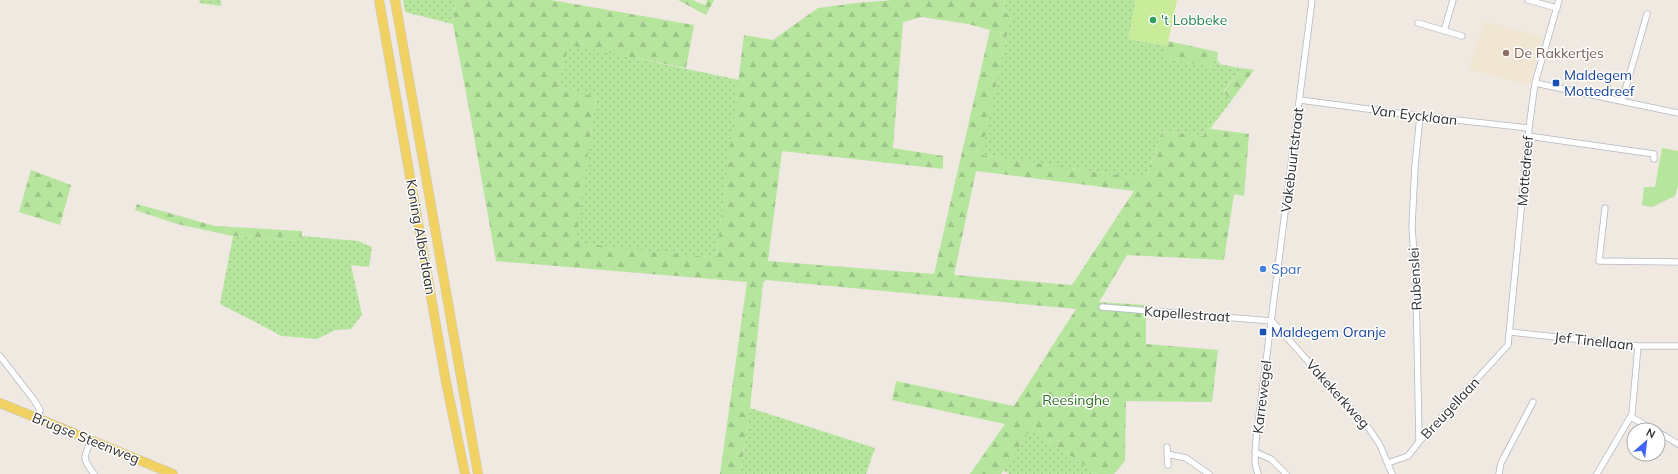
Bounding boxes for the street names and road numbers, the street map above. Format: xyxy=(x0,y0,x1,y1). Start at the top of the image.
street label: Van Eycklaan xyxy=(1370,101,1458,129)
street label: Vakebuurtstraat xyxy=(1277,106,1307,213)
street label: Mottedreef xyxy=(1513,135,1537,207)
street label: Koning Albertlaan xyxy=(402,178,440,296)
street label: Rubenslei xyxy=(1404,247,1426,311)
street label: Kapellestraat xyxy=(1143,302,1231,326)
street label: Jef Tinellaan xyxy=(1553,328,1635,354)
street label: Vakekerkweg xyxy=(1302,356,1374,432)
street label: Karrewegel xyxy=(1249,359,1275,435)
street label: Breugellaan xyxy=(1417,373,1483,443)
street label: Brugse Steenweg xyxy=(30,408,142,468)

